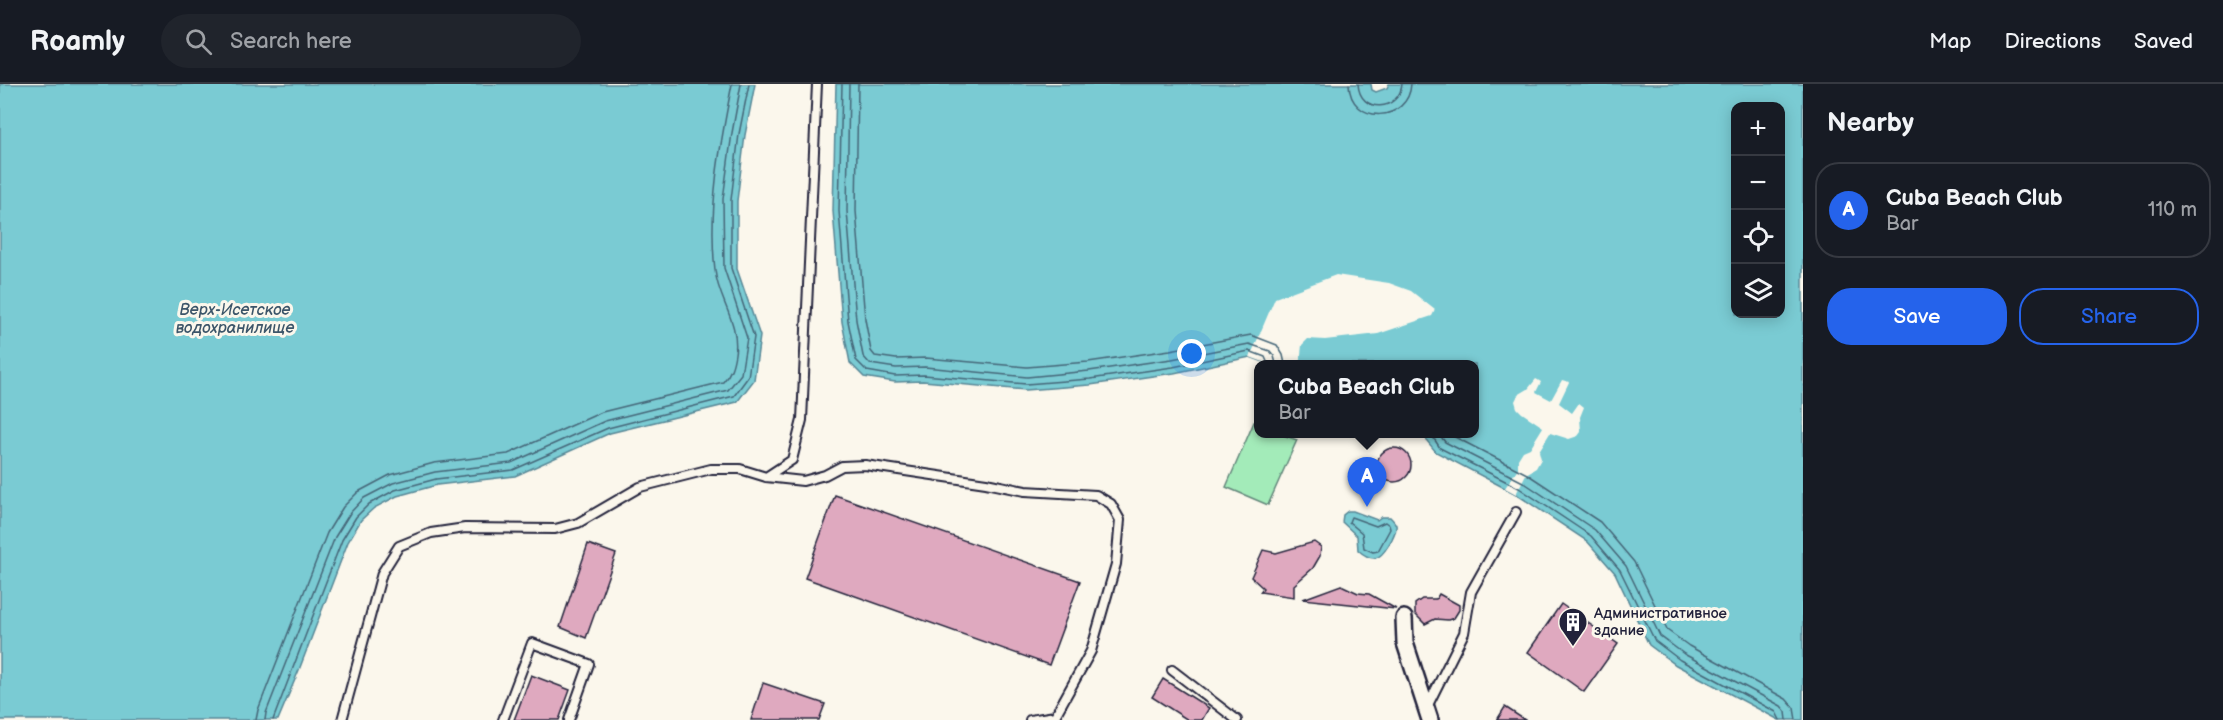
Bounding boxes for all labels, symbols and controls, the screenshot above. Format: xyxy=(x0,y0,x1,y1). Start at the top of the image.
search box xyxy=(161,14,581,68)
text: Roamly xyxy=(30,25,125,58)
icon: search xyxy=(182,25,215,58)
text: Search here xyxy=(230,28,352,55)
text: Map xyxy=(1929,29,1972,54)
text: Directions xyxy=(2005,29,2101,54)
text: Saved xyxy=(2134,29,2193,54)
map controls xyxy=(1731,102,1785,318)
button: + xyxy=(1731,102,1785,156)
text: Nearby xyxy=(1827,108,1914,139)
button: − xyxy=(1731,156,1785,210)
text: Cuba Beach Club xyxy=(1886,185,2063,212)
text: A xyxy=(1842,198,1855,222)
text: 110 m xyxy=(2148,198,2197,222)
button: locate xyxy=(1731,210,1785,264)
text: Bar xyxy=(1886,212,1918,236)
button: layers xyxy=(1731,264,1785,318)
button: Save xyxy=(1827,288,2007,345)
button: Share xyxy=(2019,288,2199,345)
water label: Верх-Исетское водохранилище xyxy=(176,301,294,338)
your location xyxy=(1177,339,1206,368)
popup xyxy=(1254,360,1479,438)
text: Cuba Beach Club xyxy=(1278,374,1455,401)
text: Bar xyxy=(1278,401,1310,425)
pin: A xyxy=(1348,458,1386,507)
place label: Административное здание xyxy=(1593,604,1727,640)
building icon: Административное здание xyxy=(1557,606,1589,648)

